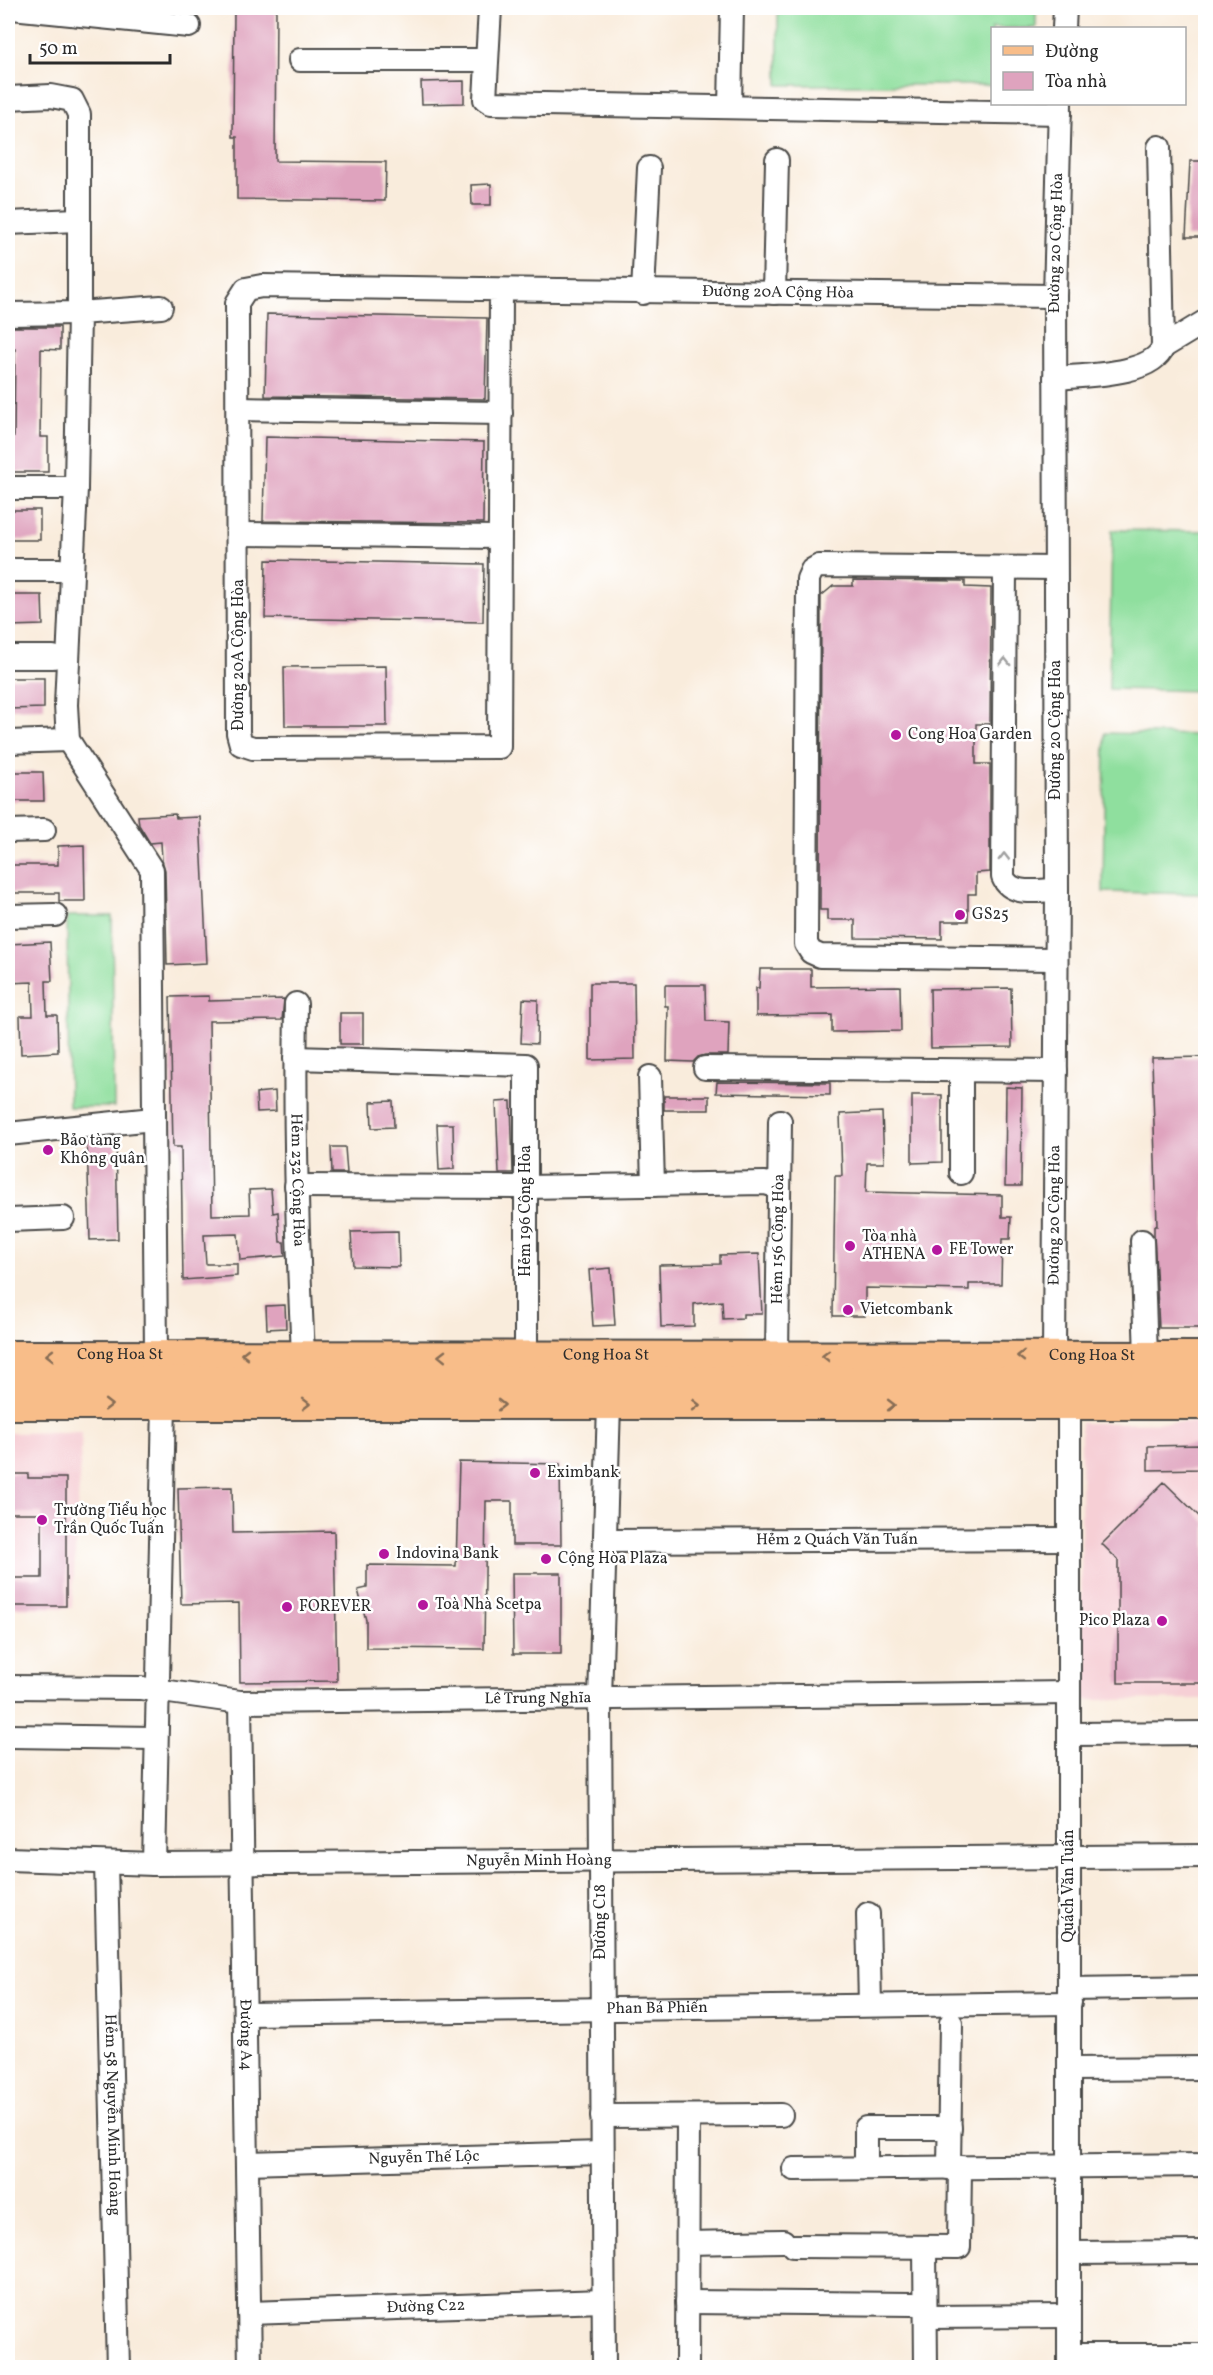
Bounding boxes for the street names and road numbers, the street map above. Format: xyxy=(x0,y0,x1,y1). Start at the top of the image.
street label: Đường 20 Cộng Hòa xyxy=(1044,172,1069,313)
street label: Đường 20A Cộng Hòa xyxy=(702,281,854,305)
street label: Đường 20A Cộng Hòa xyxy=(228,579,250,731)
street label: Đường 20 Cộng Hòa xyxy=(1045,660,1067,800)
street label: Hẻm 232 Cộng Hòa xyxy=(285,1113,309,1247)
street label: Hẻm 196 Cộng Hòa xyxy=(515,1145,537,1277)
street label: Đường 20 Cộng Hòa xyxy=(1043,1145,1066,1285)
street label: Hẻm 156 Cộng Hòa xyxy=(767,1173,790,1305)
street label: Cong Hoa St xyxy=(77,1344,163,1366)
street label: Cong Hoa St xyxy=(563,1344,649,1367)
street label: Cong Hoa St xyxy=(1049,1345,1135,1367)
street label: Hẻm 2 Quách Văn Tuấn xyxy=(756,1529,918,1551)
street label: Lê Trung Nghĩa xyxy=(484,1687,592,1710)
street label: Quách Văn Tuấn xyxy=(1058,1829,1080,1943)
street label: Nguyễn Minh Hoàng xyxy=(466,1850,612,1873)
street label: Đường C18 xyxy=(590,1884,612,1960)
street label: Phan Bá Phiến xyxy=(606,1997,708,2020)
street label: Đường A4 xyxy=(233,1999,257,2071)
street label: Hẻm 58 Nguyễn Minh Hoàng xyxy=(99,2014,125,2216)
street label: Nguyễn Thế Lộc xyxy=(368,2145,480,2171)
street label: Đường C22 xyxy=(386,2295,466,2319)

